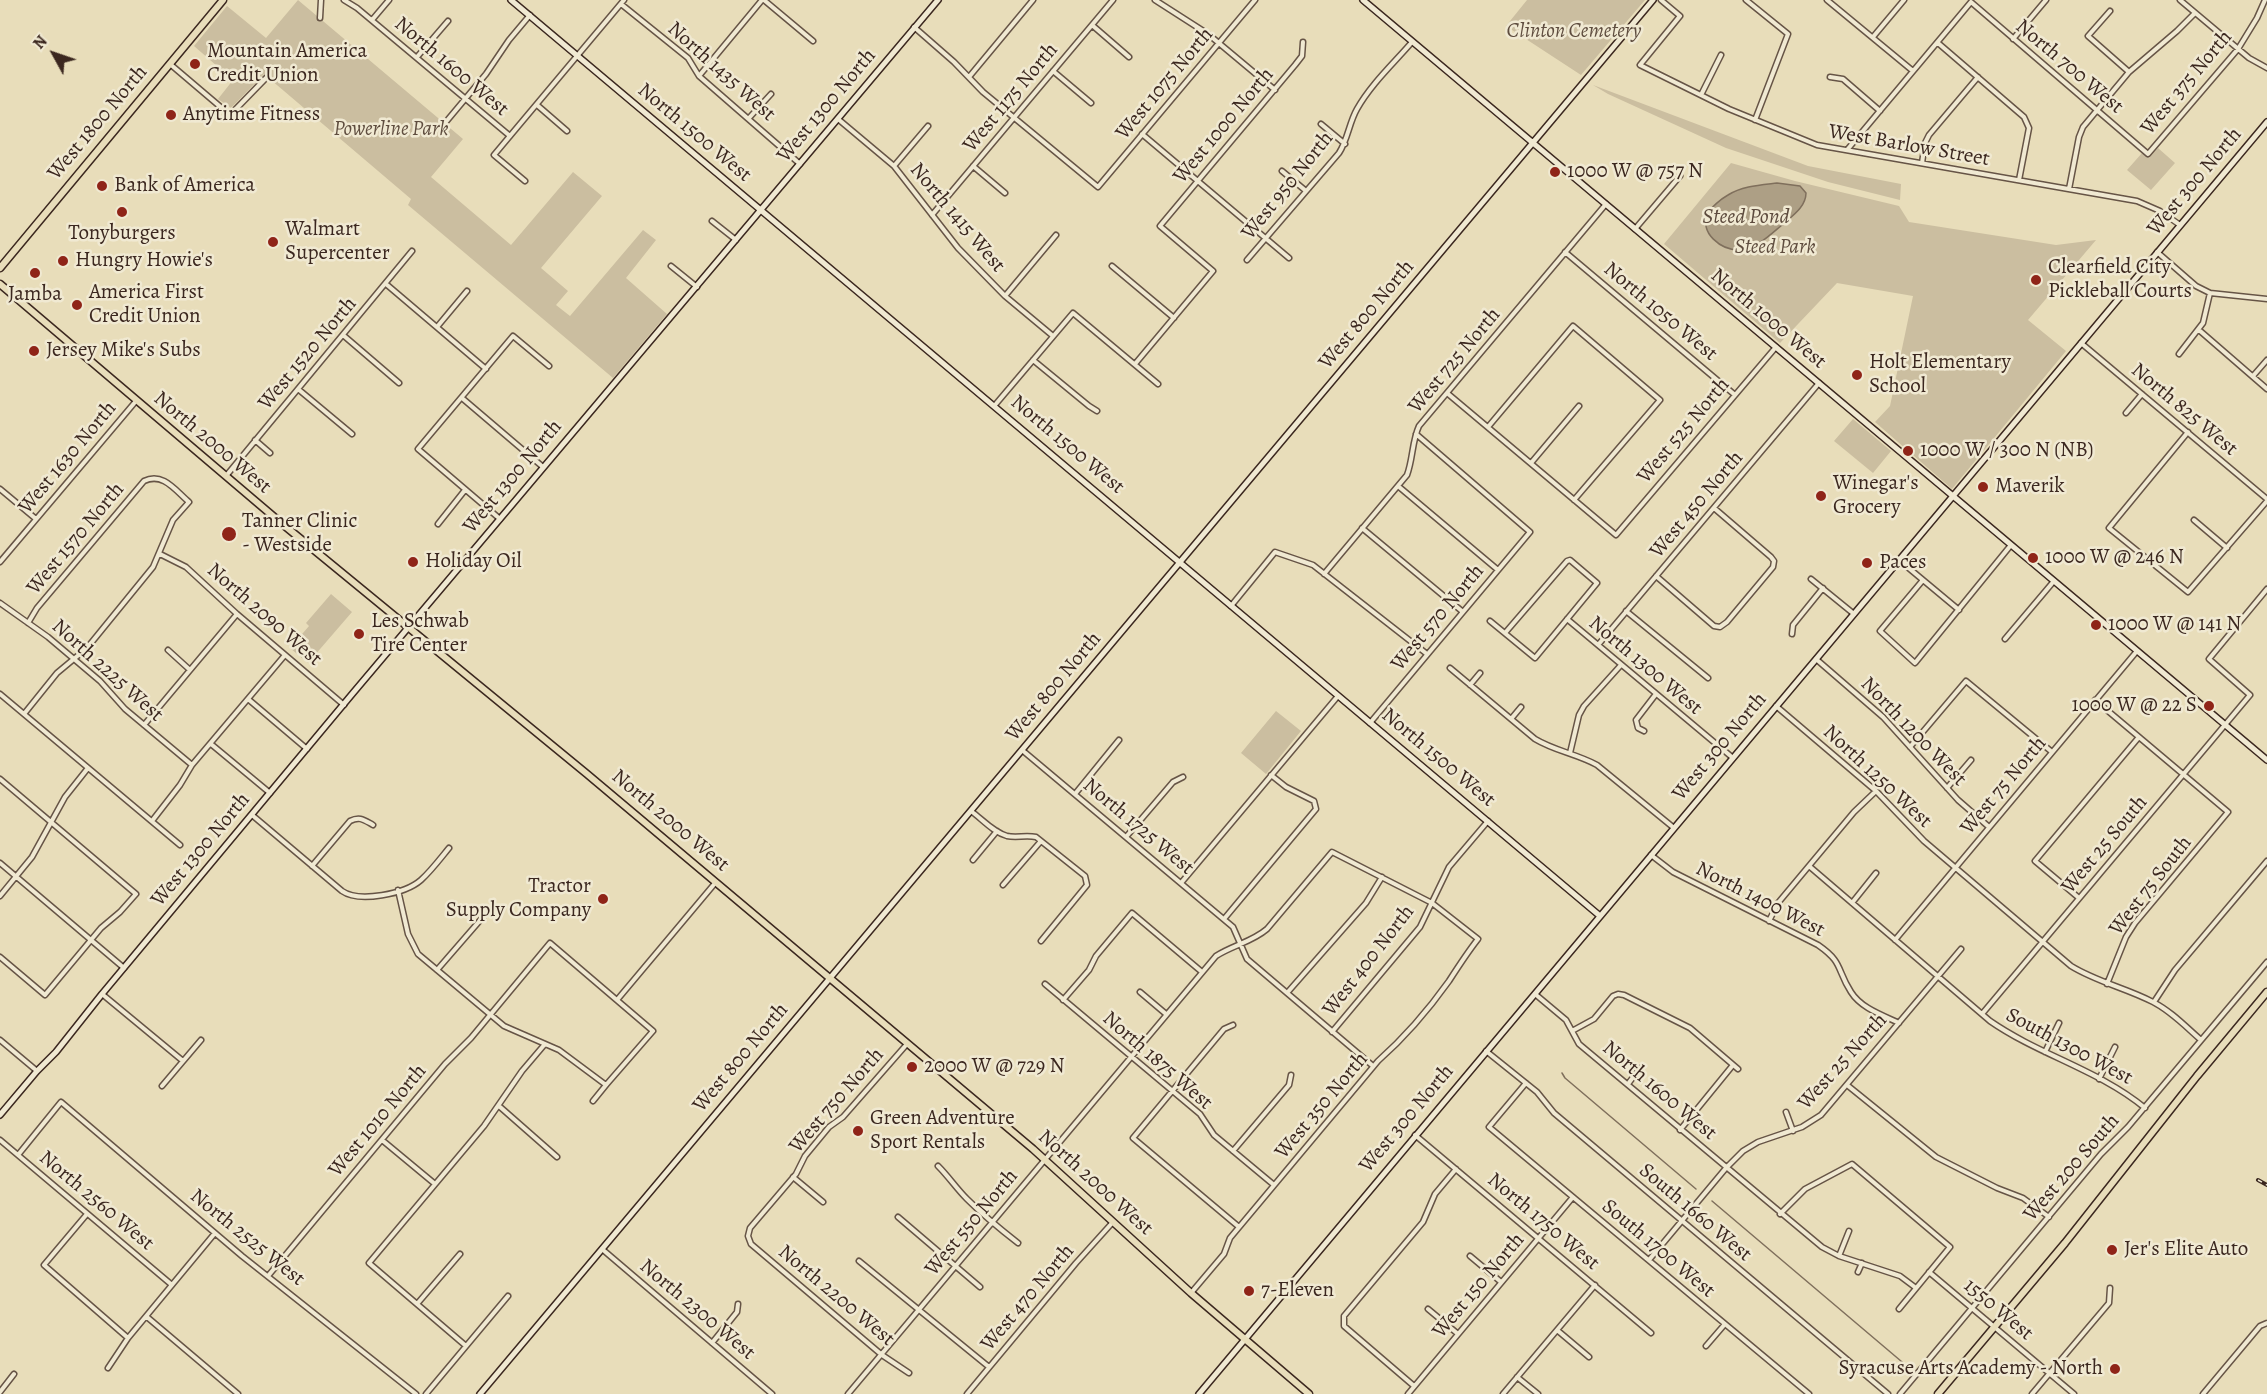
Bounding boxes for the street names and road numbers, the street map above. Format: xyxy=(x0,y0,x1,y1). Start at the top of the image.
street label: North 1600 West xyxy=(389,12,513,122)
street label: North 700 West xyxy=(2010,14,2128,120)
street label: North 1435 West xyxy=(662,17,780,127)
street label: West 1075 North xyxy=(1111,23,1219,145)
street label: West 375 North xyxy=(2136,25,2238,141)
street label: West 1175 North xyxy=(958,38,1064,158)
street label: West 1300 North xyxy=(772,44,882,168)
street label: West 1800 North xyxy=(43,60,153,186)
street label: West 1000 North xyxy=(1168,63,1280,189)
street label: North 1500 West xyxy=(632,78,756,188)
street label: West Barlow Street xyxy=(1826,119,1992,173)
street label: West 300 North xyxy=(2142,123,2248,241)
street label: West 950 North xyxy=(1237,127,1339,245)
street label: North 1415 West xyxy=(904,158,1010,278)
street label: West 800 North xyxy=(1314,255,1420,375)
street label: North 1050 West xyxy=(1598,257,1722,367)
street label: North 1000 West xyxy=(1705,263,1831,375)
street label: West 1520 North xyxy=(253,292,363,416)
street label: West 725 North xyxy=(1403,303,1507,419)
street label: North 825 West xyxy=(2125,358,2243,462)
street label: West 525 North xyxy=(1632,373,1736,489)
street label: North 2000 West xyxy=(148,386,276,500)
street label: North 1500 West xyxy=(1005,390,1129,500)
street label: West 1630 North xyxy=(14,397,122,519)
street label: West 1300 North xyxy=(458,415,568,539)
street label: West 450 North xyxy=(1645,446,1749,564)
street label: West 1570 North xyxy=(22,478,130,600)
street label: North 2090 West xyxy=(201,558,327,672)
street label: West 570 North xyxy=(1386,560,1490,676)
street label: North 1300 West xyxy=(1583,611,1707,721)
street label: North 2225 West xyxy=(46,614,168,728)
street label: West 800 North xyxy=(1001,627,1107,747)
street label: North 1200 West xyxy=(1855,672,1971,792)
street label: West 300 North xyxy=(1667,688,1773,806)
street label: North 1500 West xyxy=(1376,703,1500,813)
street label: North 1250 West xyxy=(1817,720,1937,834)
street label: West 75 North xyxy=(1956,732,2052,840)
street label: North 2000 West xyxy=(606,764,734,878)
street label: North 1725 West xyxy=(1077,773,1199,881)
street label: West 1300 North xyxy=(146,788,256,912)
street label: West 25 South xyxy=(2057,791,2153,899)
street label: West 75 South xyxy=(2104,831,2198,941)
street label: North 1400 West xyxy=(1691,857,1829,943)
street label: West 400 North xyxy=(1318,900,1420,1022)
street label: West 800 North xyxy=(688,998,794,1118)
street label: South 1300 West xyxy=(2001,1003,2137,1091)
street label: North 1875 West xyxy=(1097,1006,1217,1116)
street label: West 25 North xyxy=(1793,1008,1893,1116)
street label: North 1600 West xyxy=(1597,1036,1721,1146)
street label: West 750 North xyxy=(784,1043,890,1159)
street label: West 350 North xyxy=(1270,1048,1374,1164)
street label: West 1010 North xyxy=(324,1060,432,1182)
street label: West 300 North xyxy=(1354,1060,1460,1178)
street label: West 200 South xyxy=(2018,1109,2126,1227)
street label: North 2000 West xyxy=(1032,1125,1158,1241)
street label: North 2560 West xyxy=(33,1146,159,1256)
street label: South 1660 West xyxy=(1633,1158,1757,1268)
street label: West 550 North xyxy=(920,1164,1024,1282)
street label: North 1750 West xyxy=(1482,1168,1604,1276)
street label: North 2525 West xyxy=(185,1184,309,1292)
street label: South 1700 West xyxy=(1596,1194,1720,1304)
street label: West 150 North xyxy=(1428,1228,1530,1344)
street label: West 470 North xyxy=(976,1239,1080,1357)
street label: North 2200 West xyxy=(772,1240,900,1352)
street label: North 2300 West xyxy=(634,1254,760,1366)
street label: 1550 West xyxy=(1958,1274,2038,1346)

